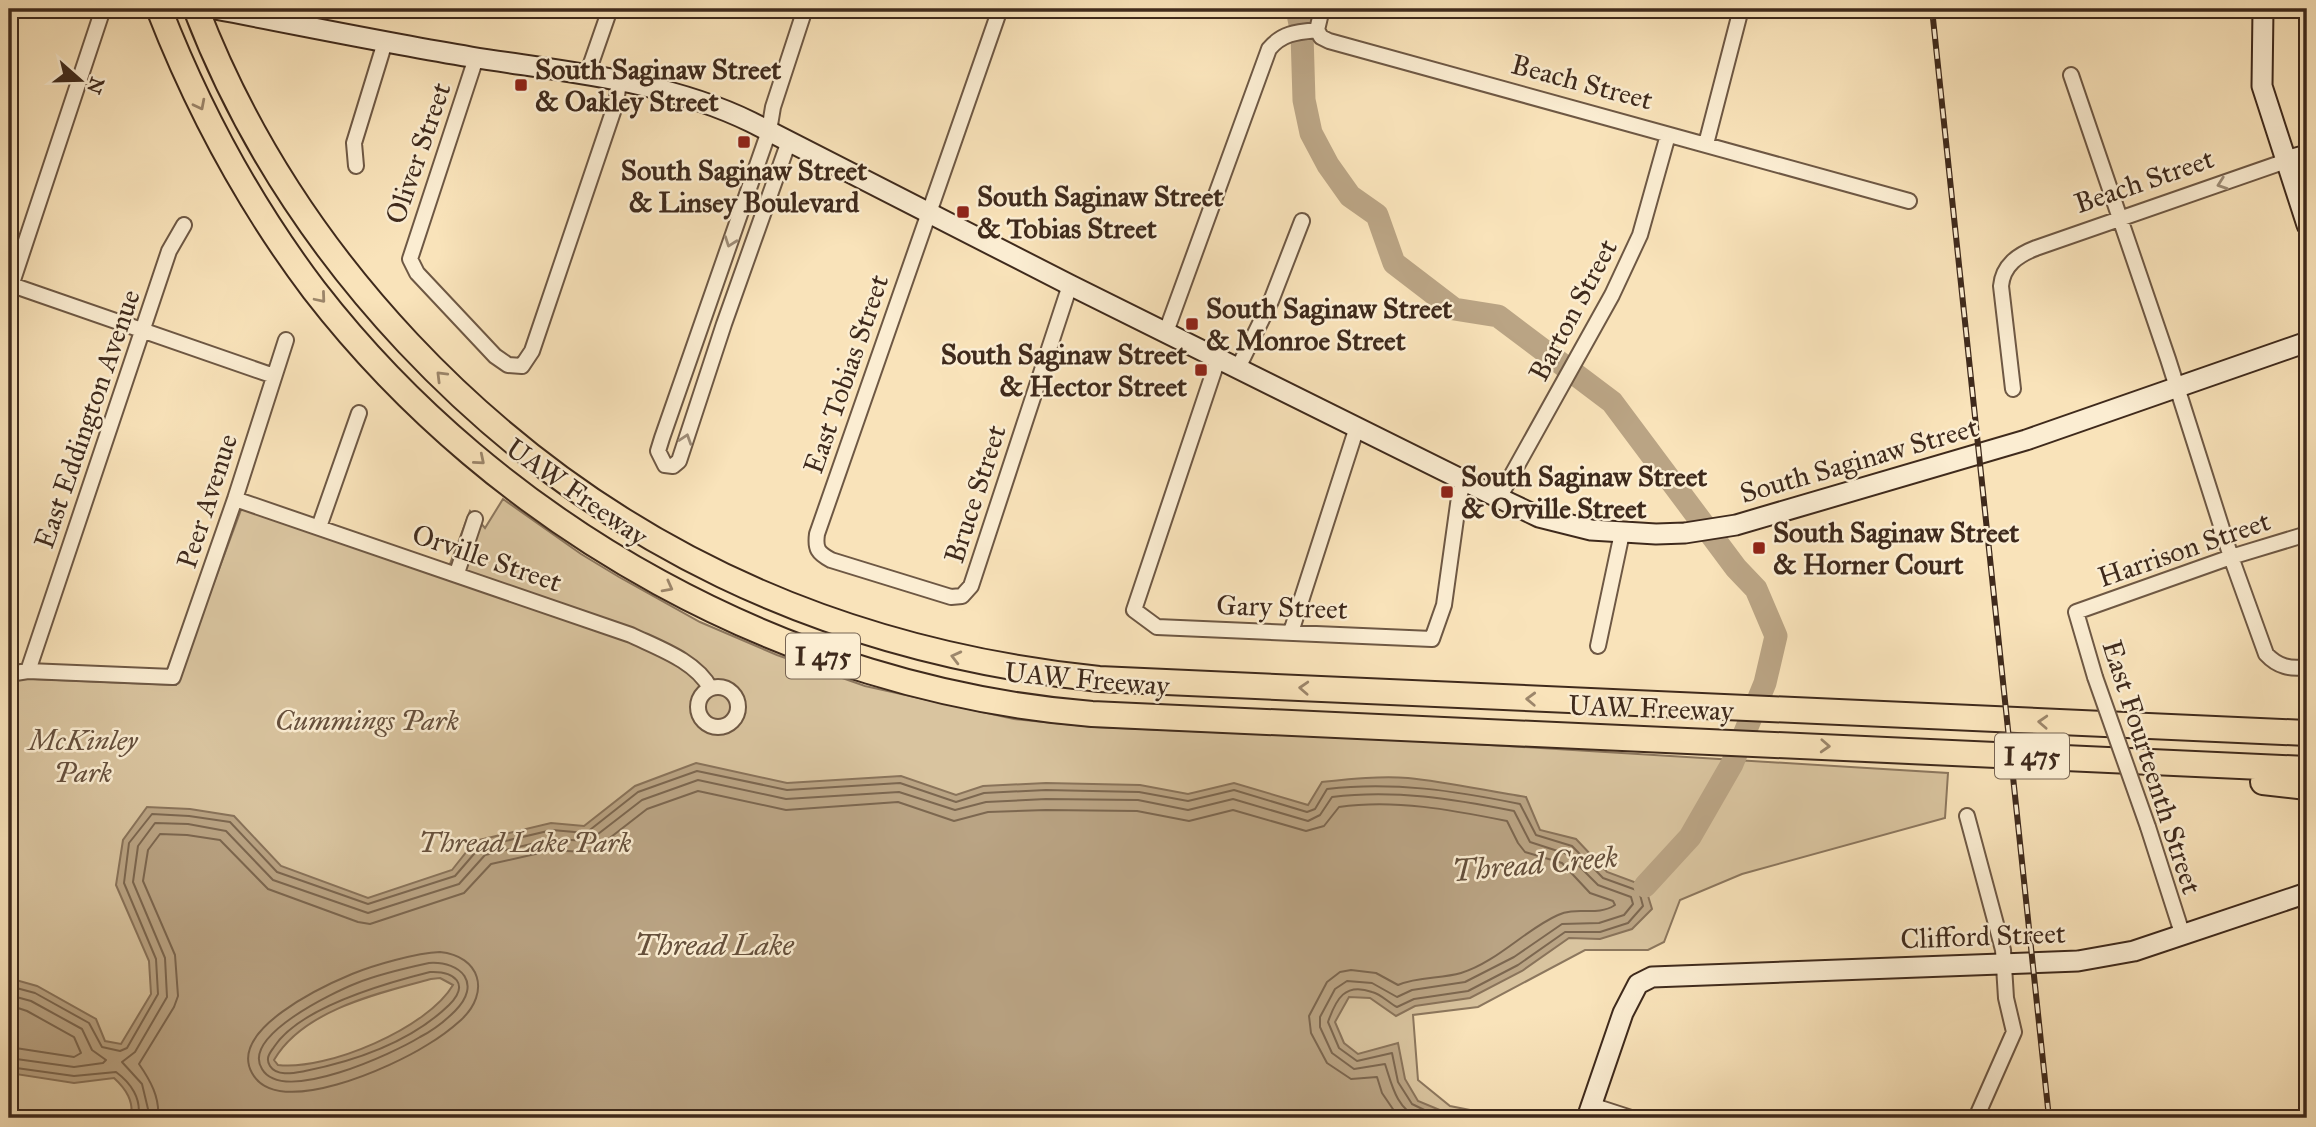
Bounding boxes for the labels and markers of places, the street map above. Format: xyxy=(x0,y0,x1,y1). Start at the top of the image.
place label: South Saginaw Street & Oakley Street xyxy=(535,52,781,119)
marker: South Saginaw Street & Oakley Street xyxy=(513,77,529,93)
marker: South Saginaw Street & Linsey Boulevard xyxy=(736,134,752,150)
place label: South Saginaw Street & Linsey Boulevard xyxy=(621,153,867,220)
place label: South Saginaw Street & Tobias Street xyxy=(977,179,1223,246)
marker: South Saginaw Street & Tobias Street xyxy=(955,204,971,220)
place label: South Saginaw Street & Monroe Street xyxy=(1206,291,1452,358)
marker: South Saginaw Street & Monroe Street xyxy=(1184,316,1200,332)
place label: South Saginaw Street & Hector Street xyxy=(941,337,1187,404)
marker: South Saginaw Street & Hector Street xyxy=(1193,362,1209,378)
place label: South Saginaw Street & Orville Street xyxy=(1461,459,1707,526)
marker: South Saginaw Street & Orville Street xyxy=(1439,484,1455,500)
place label: South Saginaw Street & Horner Court xyxy=(1773,515,2019,582)
marker: South Saginaw Street & Horner Court xyxy=(1751,540,1767,556)

